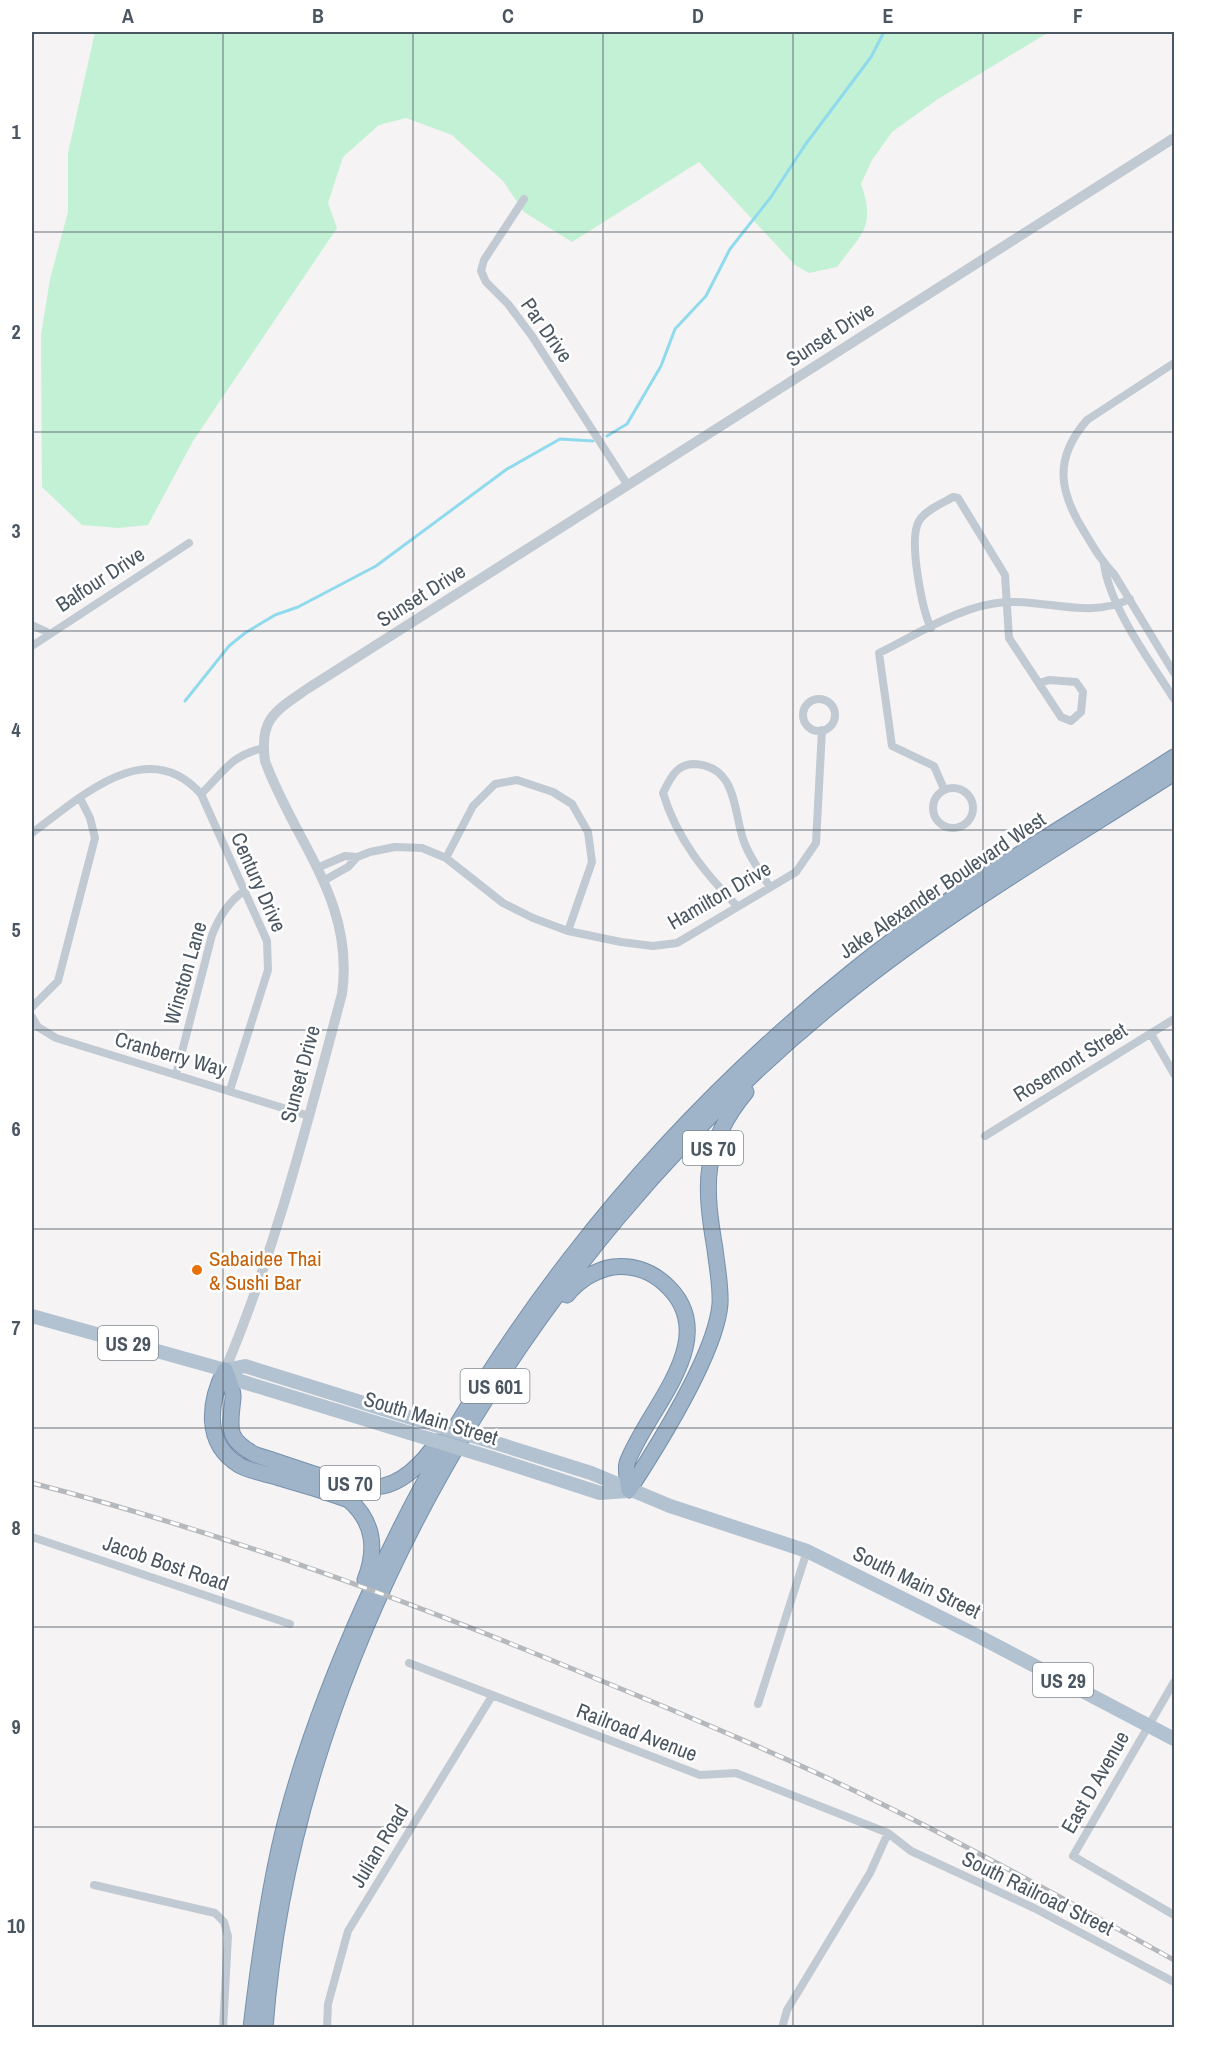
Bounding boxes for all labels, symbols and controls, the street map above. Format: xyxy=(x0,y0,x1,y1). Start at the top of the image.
text: A xyxy=(122,2,134,29)
text: B xyxy=(312,2,324,29)
text: C xyxy=(502,2,514,29)
text: D xyxy=(692,2,704,29)
text: E xyxy=(883,2,894,29)
text: F xyxy=(1073,2,1083,29)
text: 1 xyxy=(11,118,21,145)
street label: Par Drive xyxy=(514,292,580,368)
street label: Sunset Drive xyxy=(780,295,880,373)
text: 2 xyxy=(11,318,21,345)
text: 3 xyxy=(11,517,21,544)
street label: Balfour Drive xyxy=(50,539,150,619)
street label: Sunset Drive xyxy=(371,556,471,634)
text: 4 xyxy=(11,716,21,743)
street label: Jake Alexander Boulevard West xyxy=(833,805,1051,965)
street label: Century Drive xyxy=(224,828,294,936)
street label: Hamilton Drive xyxy=(662,854,776,936)
text: 5 xyxy=(11,916,21,943)
street label: Winston Lane xyxy=(156,918,214,1028)
street label: Rosemont Street xyxy=(1008,1015,1133,1109)
street label: Sunset Drive xyxy=(273,1022,327,1126)
street label: Cranberry Way xyxy=(112,1024,231,1084)
text: 6 xyxy=(11,1115,21,1142)
road number: US 70 xyxy=(683,1131,743,1165)
place label: Sabaidee Thai & Sushi Bar xyxy=(209,1244,322,1297)
marker: Sabaidee Thai & Sushi Bar xyxy=(190,1263,204,1277)
text: 7 xyxy=(11,1314,21,1341)
road number: US 29 xyxy=(98,1326,158,1360)
road number: US 601 xyxy=(460,1369,530,1403)
street label: South Main Street xyxy=(360,1384,502,1452)
road number: US 70 xyxy=(320,1466,380,1500)
text: 8 xyxy=(11,1514,21,1541)
street label: Jacob Bost Road xyxy=(99,1528,233,1598)
street label: South Main Street xyxy=(848,1539,986,1626)
road number: US 29 xyxy=(1033,1663,1093,1697)
street label: Railroad Avenue xyxy=(573,1696,701,1768)
text: 9 xyxy=(11,1713,21,1740)
street label: East D Avenue xyxy=(1054,1726,1136,1838)
street label: Julian Road xyxy=(343,1799,415,1893)
street label: South Railroad Street xyxy=(957,1844,1119,1942)
text: 10 xyxy=(7,1912,25,1939)

